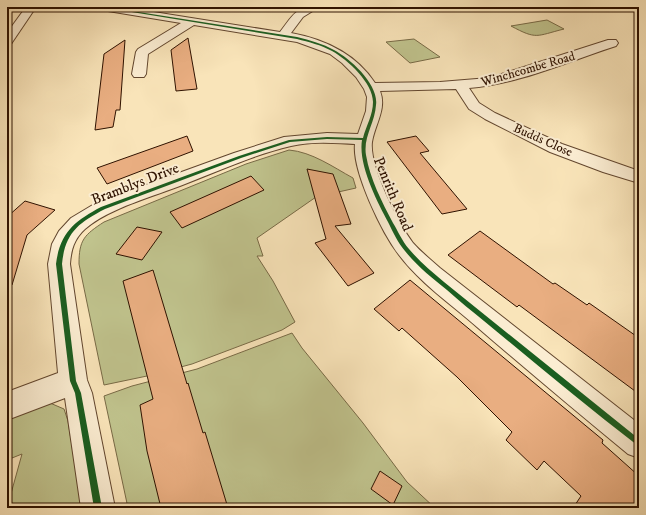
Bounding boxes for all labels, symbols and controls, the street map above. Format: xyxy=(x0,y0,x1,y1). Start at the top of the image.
street label: Winchcombe Road xyxy=(478,48,577,90)
street label: Budds Close xyxy=(511,120,575,160)
street label: Penrith Road xyxy=(369,154,417,234)
street label: Bramblys Drive xyxy=(88,159,182,209)

